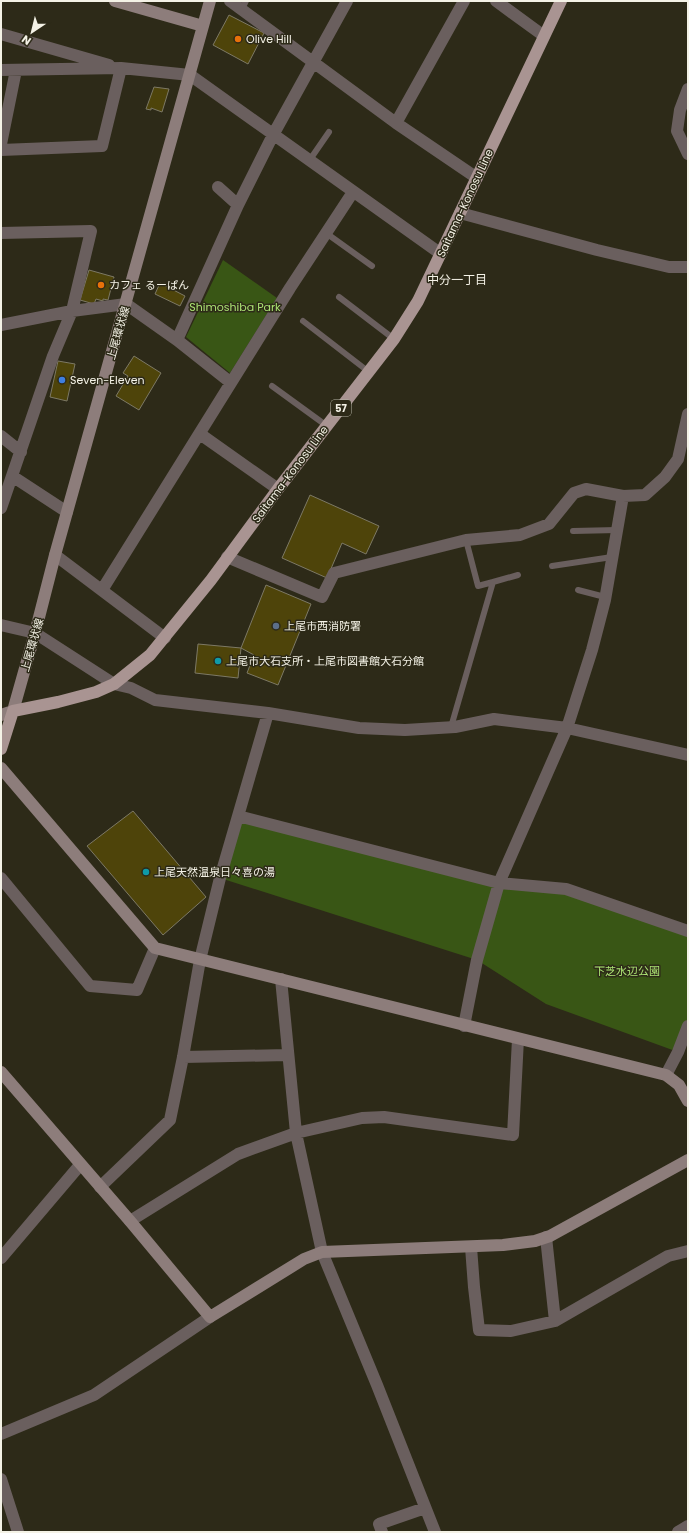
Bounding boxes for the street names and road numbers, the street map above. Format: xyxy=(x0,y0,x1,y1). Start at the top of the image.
street label: Saitama-Konosu Line xyxy=(433,146,497,260)
street label: 上尾環状線 xyxy=(103,304,133,362)
road number: 57 xyxy=(331,400,351,416)
street label: Saitama-Konosu Line xyxy=(248,422,332,526)
street label: 上尾環状線 xyxy=(17,616,47,674)

